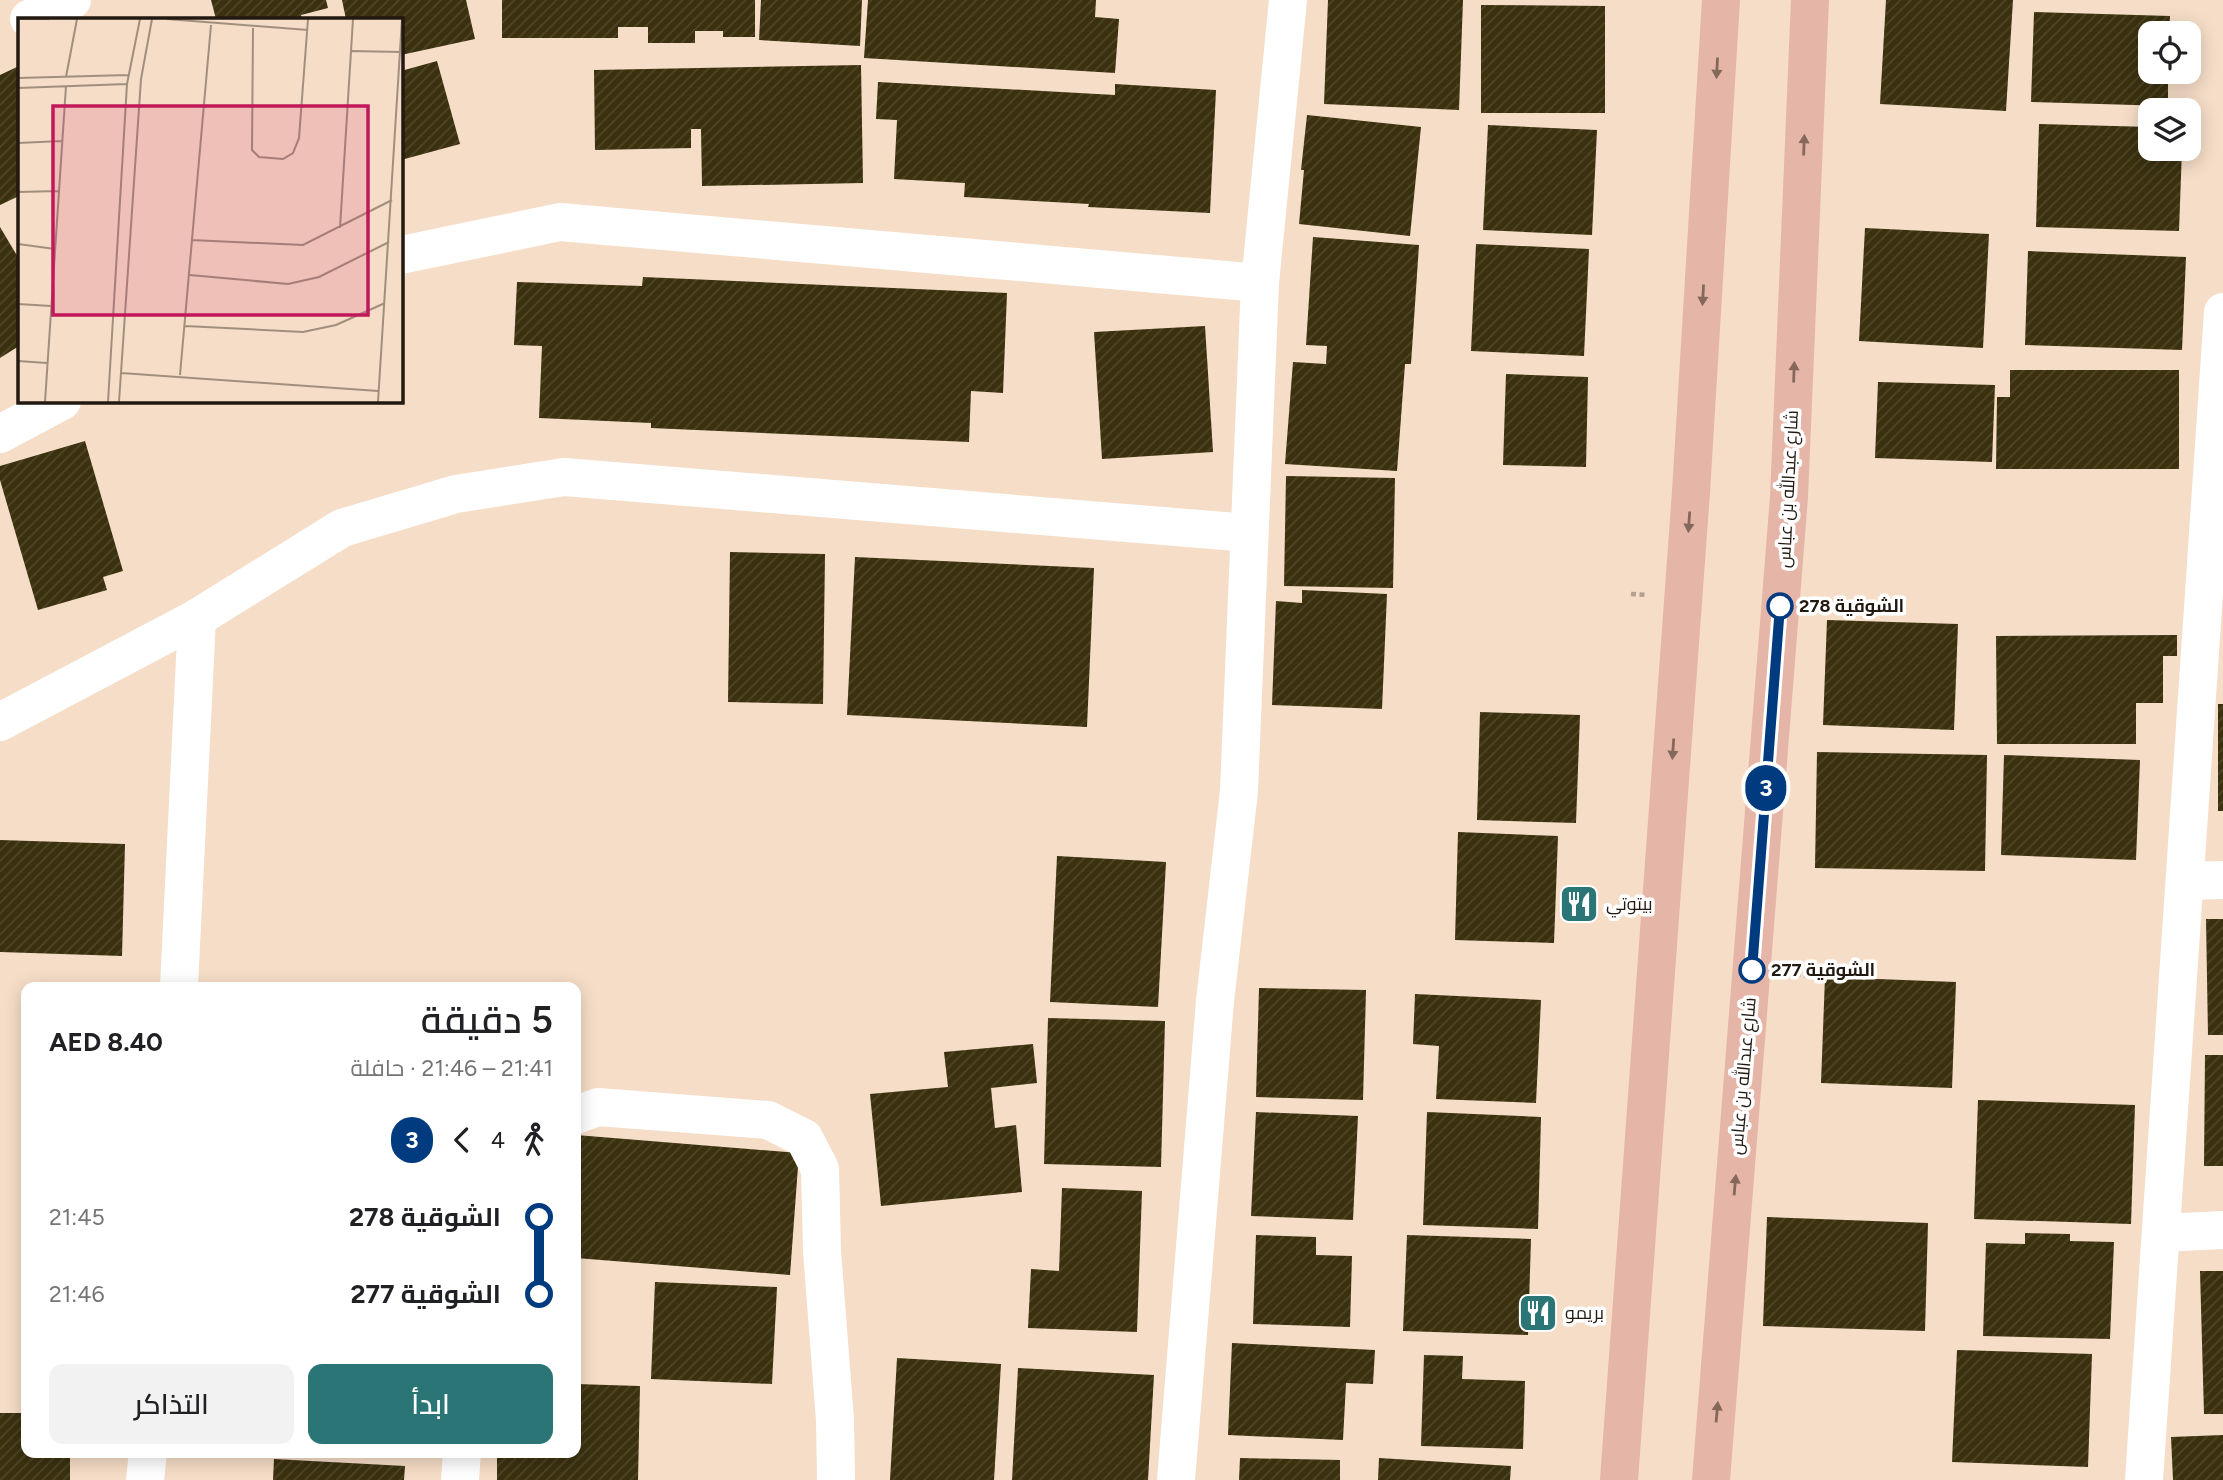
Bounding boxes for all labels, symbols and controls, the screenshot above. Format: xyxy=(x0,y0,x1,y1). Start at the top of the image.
inset map xyxy=(18,18,402,402)
map controls xyxy=(2138,21,2201,161)
button: locate xyxy=(2138,21,2201,84)
one-way arrow xyxy=(1711,57,1722,79)
button: layers xyxy=(2138,98,2201,161)
one-way arrow xyxy=(1798,133,1809,155)
one-way arrow xyxy=(1697,284,1708,306)
one-way arrow xyxy=(1789,361,1800,383)
street label: شارع عبدالله بن عباس xyxy=(1772,409,1804,569)
one-way arrow xyxy=(1683,512,1694,534)
marker: الشوقية 278 xyxy=(1767,593,1793,619)
place label: الشوقية 278 xyxy=(1799,595,1904,617)
one-way arrow xyxy=(1667,738,1678,760)
line badge: 3 xyxy=(1743,765,1789,811)
text: 3 xyxy=(1759,773,1773,802)
restaurant icon: بيتوتي xyxy=(1558,883,1600,925)
place label: بيتوتي xyxy=(1606,893,1653,918)
marker: الشوقية 277 xyxy=(1739,957,1765,983)
place label: الشوقية 277 xyxy=(1771,959,1875,981)
street label: شارع عبدالله بن عباس xyxy=(1724,996,1762,1156)
text: 5 دقيقة xyxy=(421,997,553,1043)
text: AED 8.40 xyxy=(49,1026,163,1058)
text: 21:41 – 21:46 · حافلة xyxy=(350,1054,553,1082)
icon: back xyxy=(443,1121,481,1159)
icon: walk xyxy=(515,1121,553,1159)
text: 3 xyxy=(405,1125,419,1154)
text: 4 xyxy=(491,1126,505,1154)
one-way arrow xyxy=(1730,1174,1741,1196)
text: الشوقية 278 xyxy=(349,1201,501,1233)
text: 21:45 xyxy=(49,1203,105,1231)
text: الشوقية 277 xyxy=(350,1278,501,1310)
text: 21:46 xyxy=(49,1280,104,1308)
restaurant icon: بريمو xyxy=(1517,1292,1559,1334)
place label: بريمو xyxy=(1565,1302,1604,1324)
button: التذاكر xyxy=(49,1364,294,1444)
button: ابدأ xyxy=(308,1364,553,1444)
one-way arrow xyxy=(1712,1401,1723,1423)

